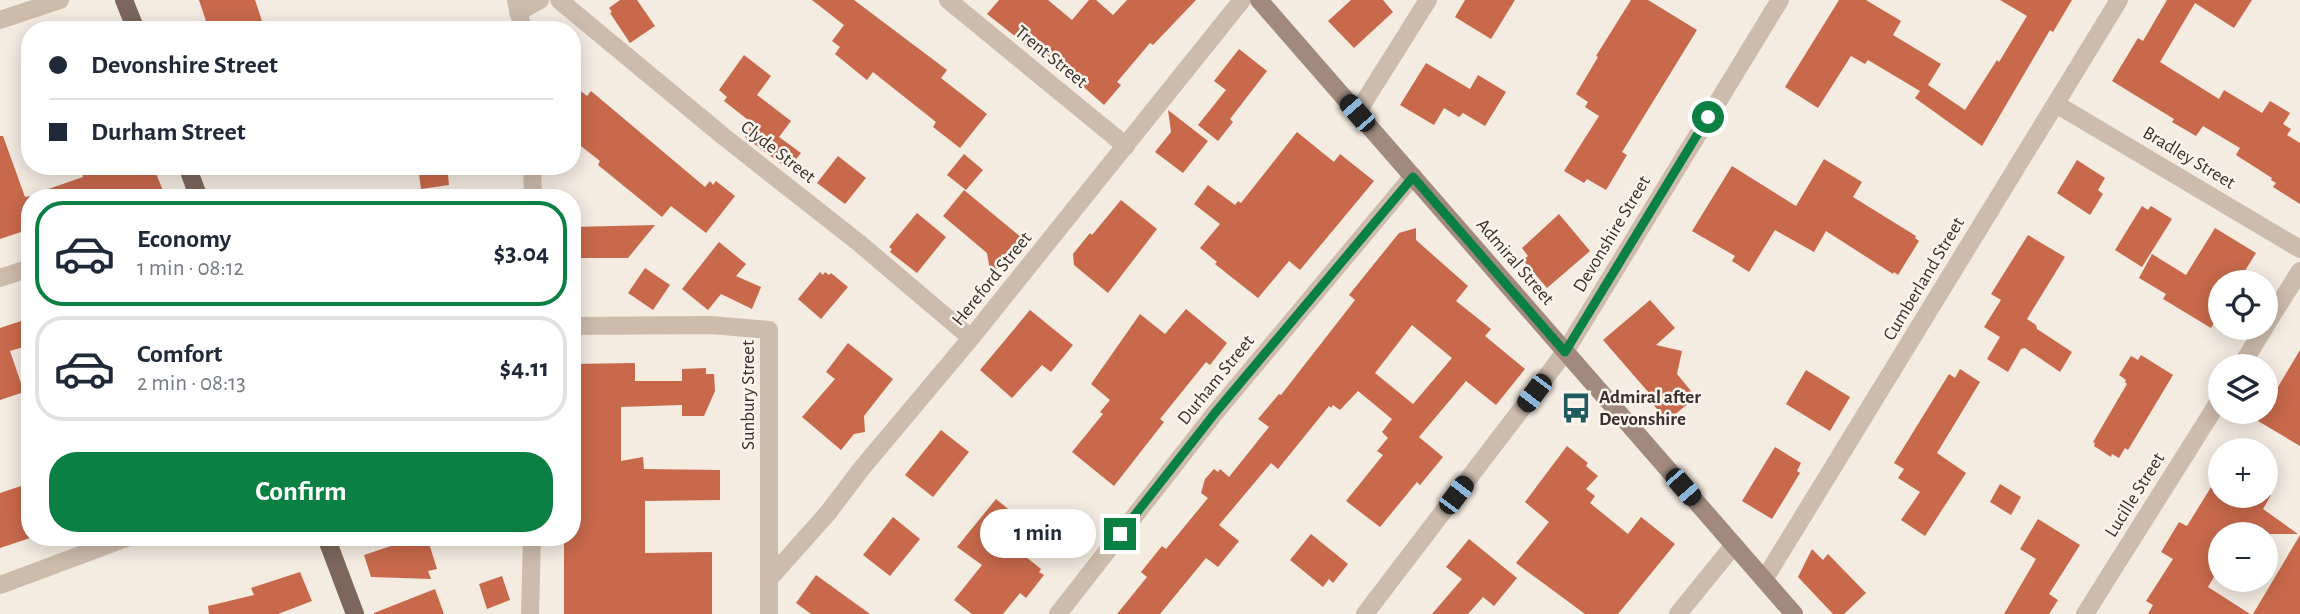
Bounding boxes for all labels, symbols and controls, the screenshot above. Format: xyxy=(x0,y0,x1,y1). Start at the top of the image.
street label: Trent Street xyxy=(1011,22,1091,92)
text: Devonshire Street xyxy=(91,52,278,78)
car xyxy=(1336,90,1379,136)
route start xyxy=(1692,101,1724,133)
street label: Clyde Street xyxy=(737,117,819,187)
text: Durham Street xyxy=(91,119,246,145)
street label: Bradley Street xyxy=(2140,123,2238,193)
street label: Devonshire Street xyxy=(1570,173,1654,295)
street label: Cumberland Street xyxy=(1880,214,1968,344)
street label: Admiral Street xyxy=(1473,215,1557,309)
icon: car xyxy=(53,222,116,285)
text: Economy xyxy=(137,226,231,252)
street label: Hereford Street xyxy=(949,228,1035,330)
text: $3.04 xyxy=(494,240,549,266)
text: 1 min · 08:12 xyxy=(137,257,244,280)
map controls xyxy=(2208,270,2278,592)
button: locate xyxy=(2208,270,2278,340)
street label: Durham Street xyxy=(1174,331,1258,429)
icon: car xyxy=(53,337,116,400)
street label: Sunbury Street xyxy=(739,340,758,450)
text: Comfort xyxy=(137,341,222,367)
button: layers xyxy=(2208,354,2278,424)
text: $4.11 xyxy=(500,355,549,381)
car xyxy=(1513,370,1556,416)
text: 2 min · 08:13 xyxy=(137,372,246,395)
place label: Admiral after Devonshire xyxy=(1599,388,1701,429)
bus stop icon: Admiral after Devonshire xyxy=(1559,391,1593,425)
button: + xyxy=(2208,438,2278,508)
street label: Lucille Street xyxy=(2102,449,2168,541)
button: Confirm xyxy=(49,452,553,532)
car xyxy=(1662,464,1705,510)
car xyxy=(1435,472,1478,518)
callout: 1 min xyxy=(980,510,1096,558)
route end xyxy=(1104,518,1136,550)
text: 1 min xyxy=(1014,522,1062,545)
button: − xyxy=(2208,522,2278,592)

